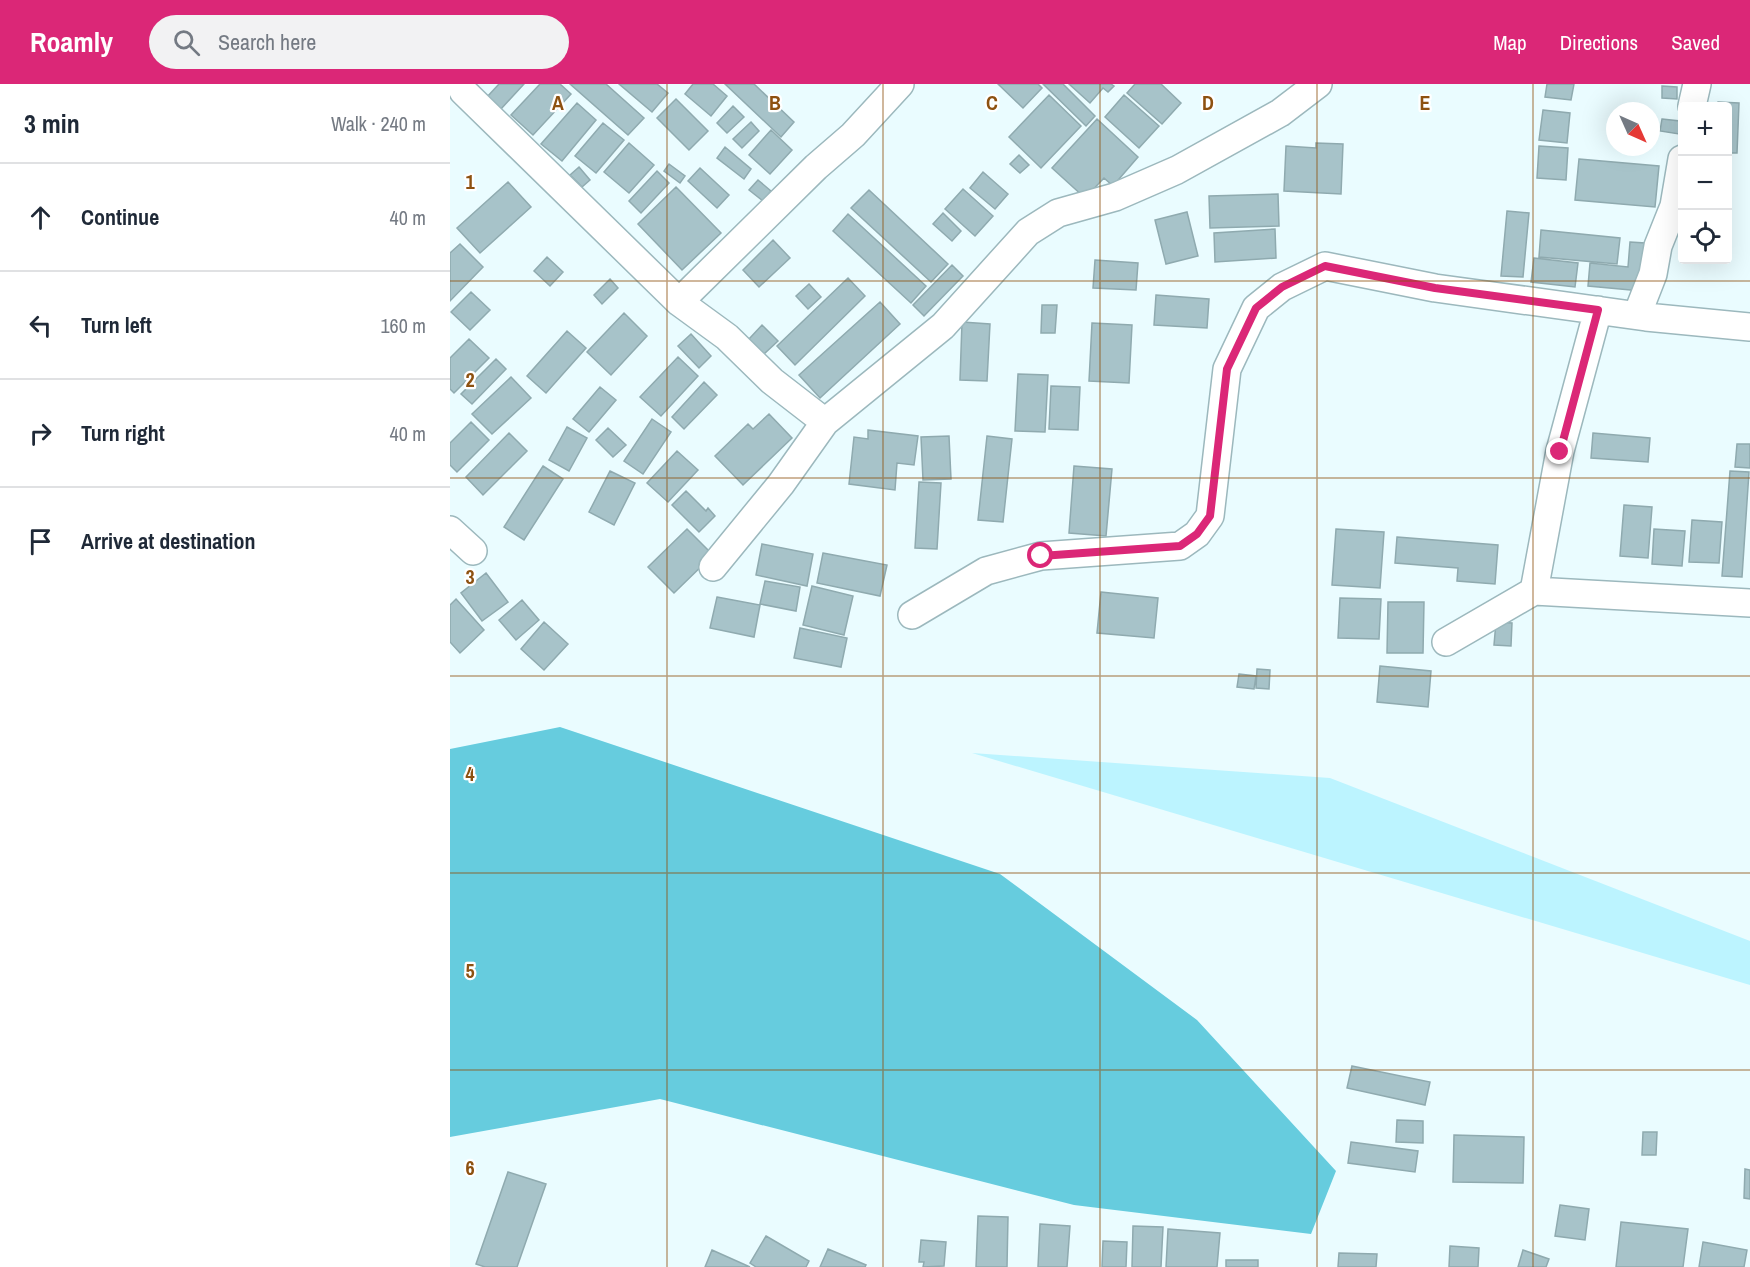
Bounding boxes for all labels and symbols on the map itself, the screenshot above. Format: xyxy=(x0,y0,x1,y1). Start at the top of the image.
text: A xyxy=(552,89,564,116)
text: B xyxy=(769,89,781,116)
text: C xyxy=(986,89,998,116)
text: D xyxy=(1202,89,1214,116)
text: E xyxy=(1420,89,1431,116)
north arrow xyxy=(1606,102,1660,156)
text: 1 xyxy=(465,168,475,195)
text: 2 xyxy=(465,366,475,393)
route end xyxy=(1546,438,1572,464)
route start xyxy=(1027,542,1053,568)
text: 3 xyxy=(465,563,475,590)
text: 4 xyxy=(465,760,475,787)
text: 5 xyxy=(465,957,475,984)
text: 6 xyxy=(465,1154,475,1181)

